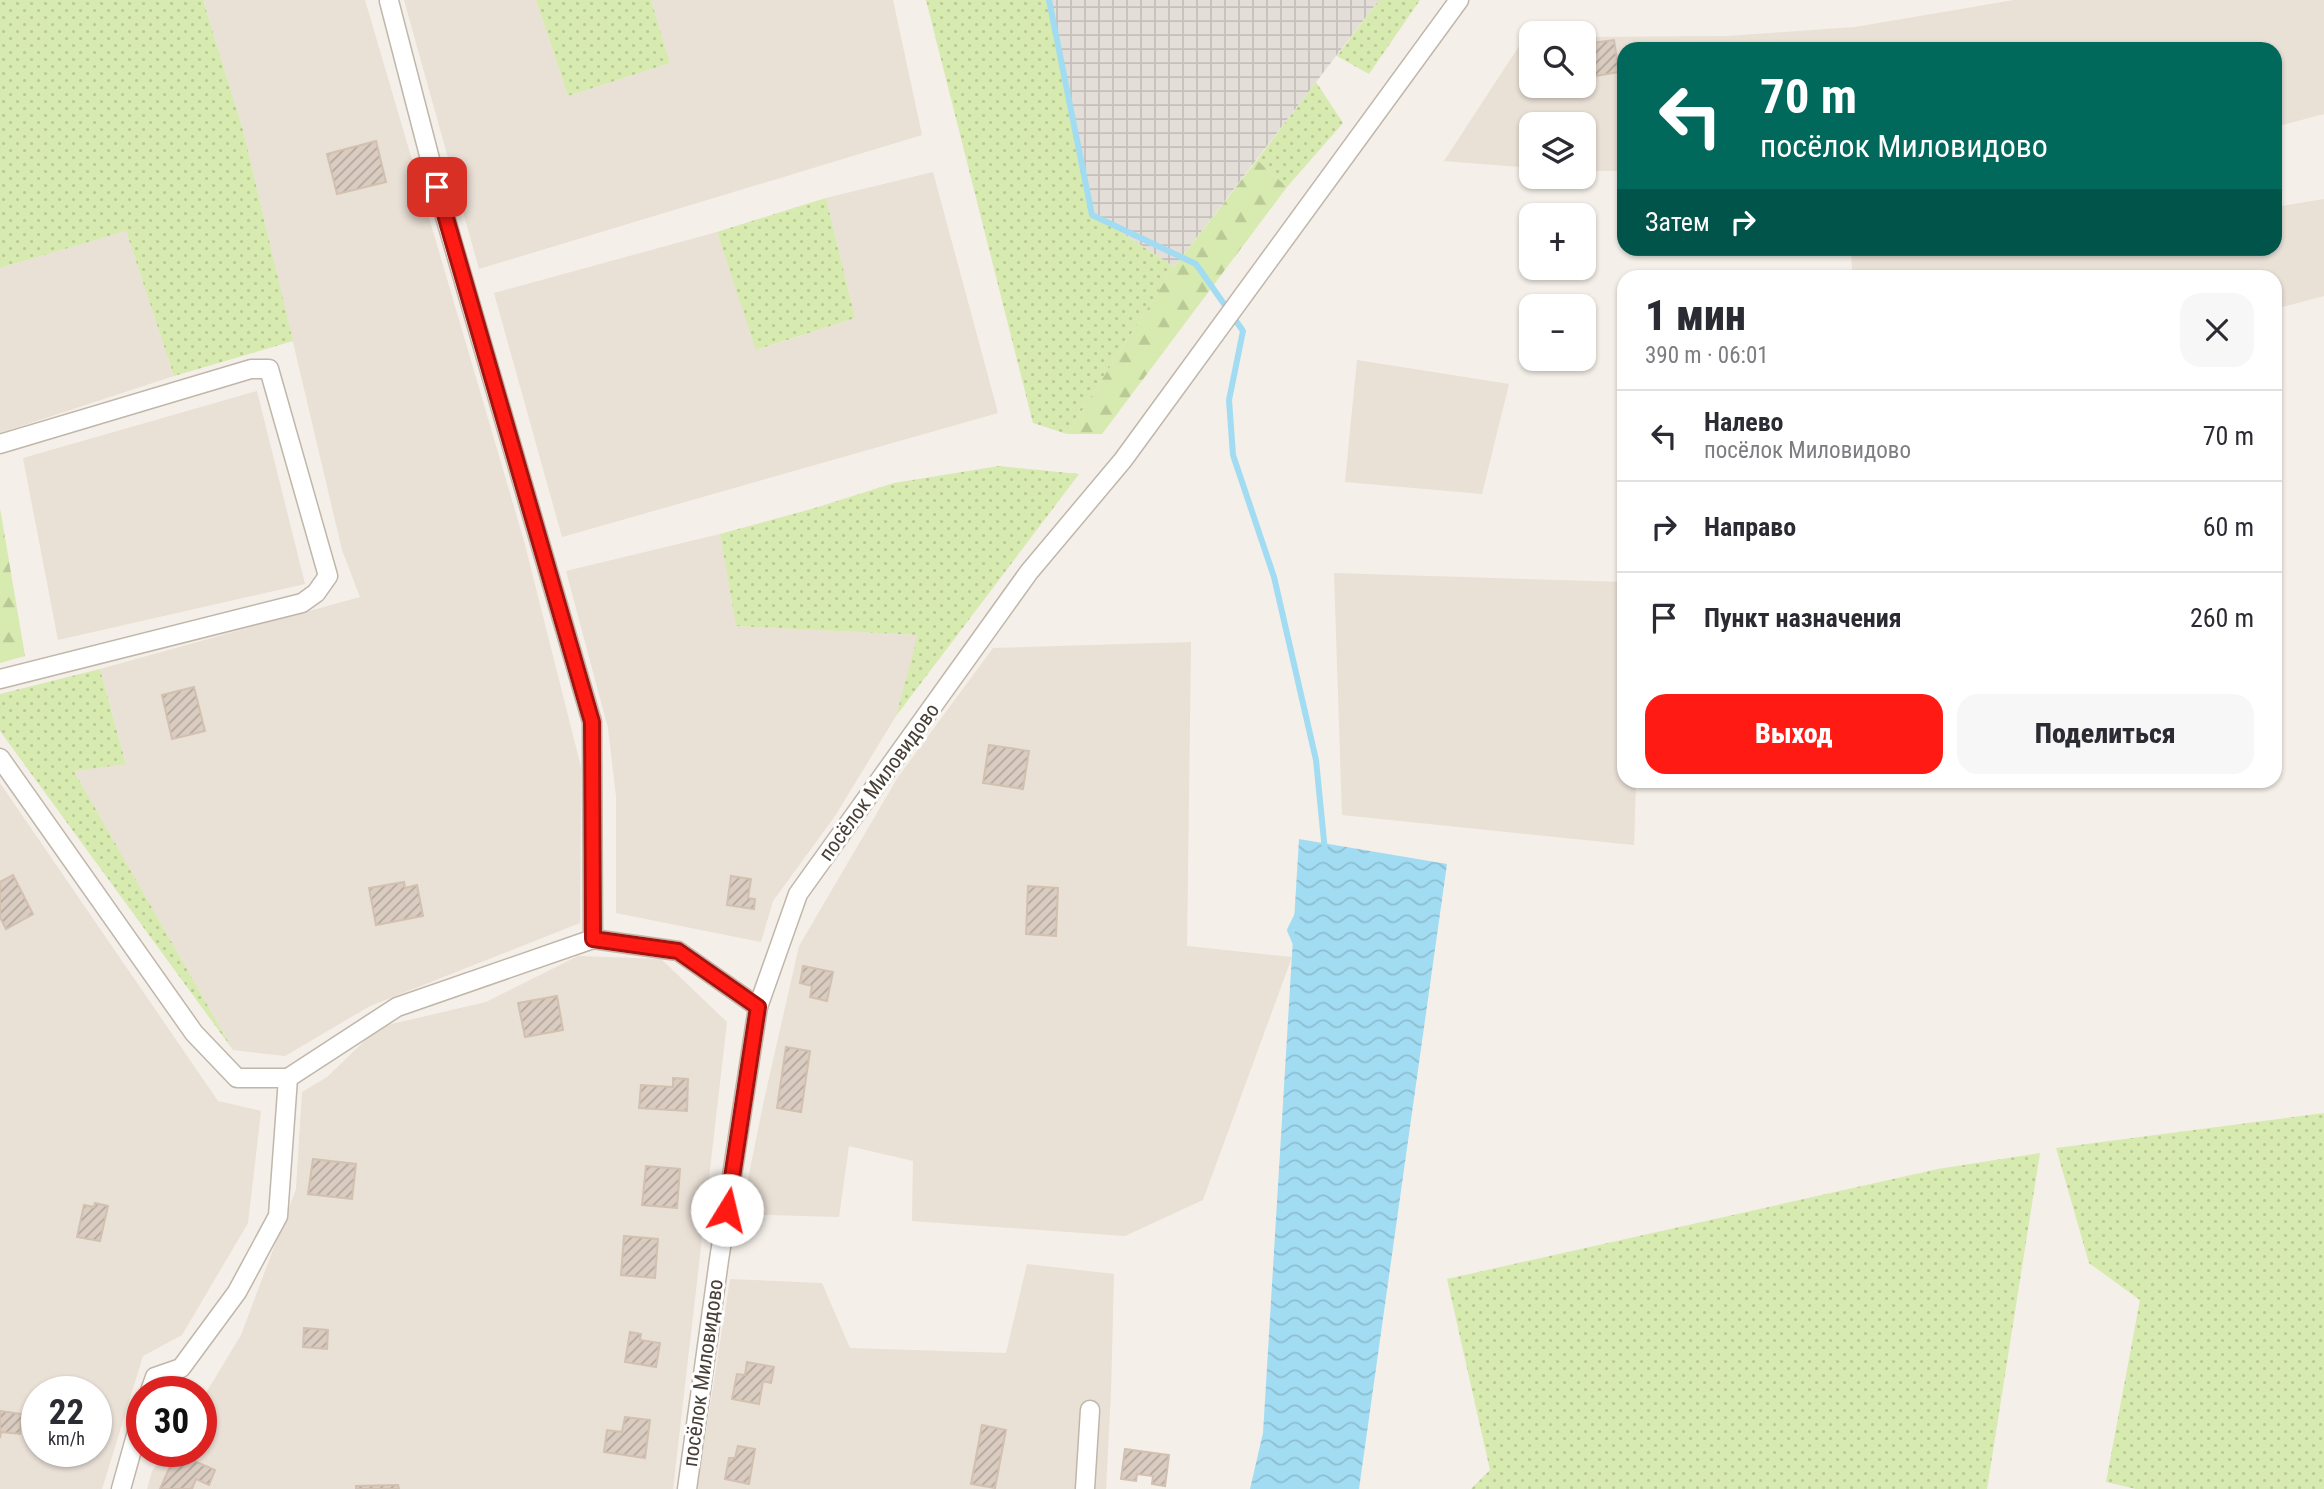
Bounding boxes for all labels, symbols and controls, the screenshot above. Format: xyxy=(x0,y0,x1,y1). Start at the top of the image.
map controls xyxy=(1519,21,1596,371)
button: search xyxy=(1519,21,1596,98)
text: 70 m xyxy=(1760,68,1857,125)
icon: left xyxy=(1645,70,1736,161)
button: layers xyxy=(1519,112,1596,189)
text: посёлок Миловидово xyxy=(1760,127,2048,165)
pin xyxy=(407,157,467,217)
icon: arrive xyxy=(418,168,456,206)
button: + xyxy=(1519,203,1596,280)
icon: right xyxy=(1724,203,1762,241)
text: Затем xyxy=(1645,207,1710,237)
text: 1 мин xyxy=(1645,291,1746,340)
button: close xyxy=(2180,293,2254,367)
button: − xyxy=(1519,294,1596,371)
text: 390 m · 06:01 xyxy=(1645,342,1769,369)
text: Налево xyxy=(1704,407,1784,437)
icon: left xyxy=(1645,417,1683,455)
text: 70 m xyxy=(2203,421,2254,451)
text: посёлок Миловидово xyxy=(1704,437,1911,464)
icon: right xyxy=(1645,508,1683,546)
text: Направо xyxy=(1704,512,1796,542)
text: 60 m xyxy=(2203,512,2254,542)
icon: arrive xyxy=(1645,599,1683,637)
text: Пункт назначения xyxy=(1704,603,1902,633)
text: 260 m xyxy=(2190,603,2254,633)
button: Выход xyxy=(1645,694,1943,774)
button: Поделиться xyxy=(1957,694,2254,774)
street label: посёлок Миловидово xyxy=(814,699,944,865)
position arrow xyxy=(690,1173,764,1247)
street label: посёлок Миловидово xyxy=(678,1278,728,1468)
speed limit sign: 30 xyxy=(126,1376,217,1467)
text: 22 xyxy=(49,1392,84,1433)
text: km/h xyxy=(48,1428,85,1449)

